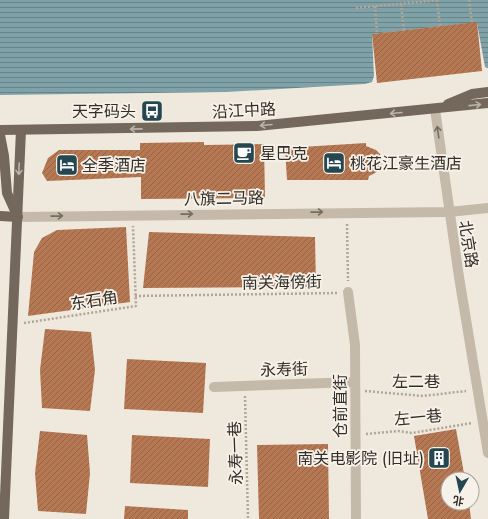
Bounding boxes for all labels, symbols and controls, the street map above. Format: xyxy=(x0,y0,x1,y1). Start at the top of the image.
street label: 沿江中路 xyxy=(211,97,277,124)
bus stop icon: 天字码头 xyxy=(139,98,165,124)
place label: 天字码头 xyxy=(72,100,136,123)
one-way arrow xyxy=(468,101,481,108)
one-way arrow xyxy=(390,109,403,116)
one-way arrow xyxy=(260,121,273,128)
one-way arrow xyxy=(130,125,143,133)
one-way arrow xyxy=(434,126,442,139)
cafe icon: 星巴克 xyxy=(231,140,257,166)
place label: 星巴克 xyxy=(260,142,308,165)
hotel icon: 桃花江豪生酒店 xyxy=(321,150,347,176)
hotel icon: 全季酒店 xyxy=(54,152,80,178)
place label: 桃花江豪生酒店 xyxy=(350,152,462,175)
place label: 全季酒店 xyxy=(82,154,146,177)
one-way arrow xyxy=(16,162,23,175)
street label: 八旗二马路 xyxy=(184,186,264,211)
one-way arrow xyxy=(310,208,323,216)
one-way arrow xyxy=(180,210,193,218)
one-way arrow xyxy=(50,212,63,220)
street label: 北京路 xyxy=(453,219,484,270)
street label: 南关海傍街 xyxy=(242,270,322,295)
street label: 东石角 xyxy=(69,285,120,316)
street label: 永寿街 xyxy=(260,357,308,382)
street label: 左二巷 xyxy=(392,370,440,393)
street label: 仓前直街 xyxy=(329,374,352,438)
street label: 左一巷 xyxy=(393,404,443,431)
street label: 永寿一巷 xyxy=(223,421,248,485)
building icon: 南关电影院 (旧址) xyxy=(426,445,452,471)
place label: 南关电影院 (旧址) xyxy=(297,447,424,470)
north arrow xyxy=(440,471,480,511)
text: 北 xyxy=(452,492,465,510)

